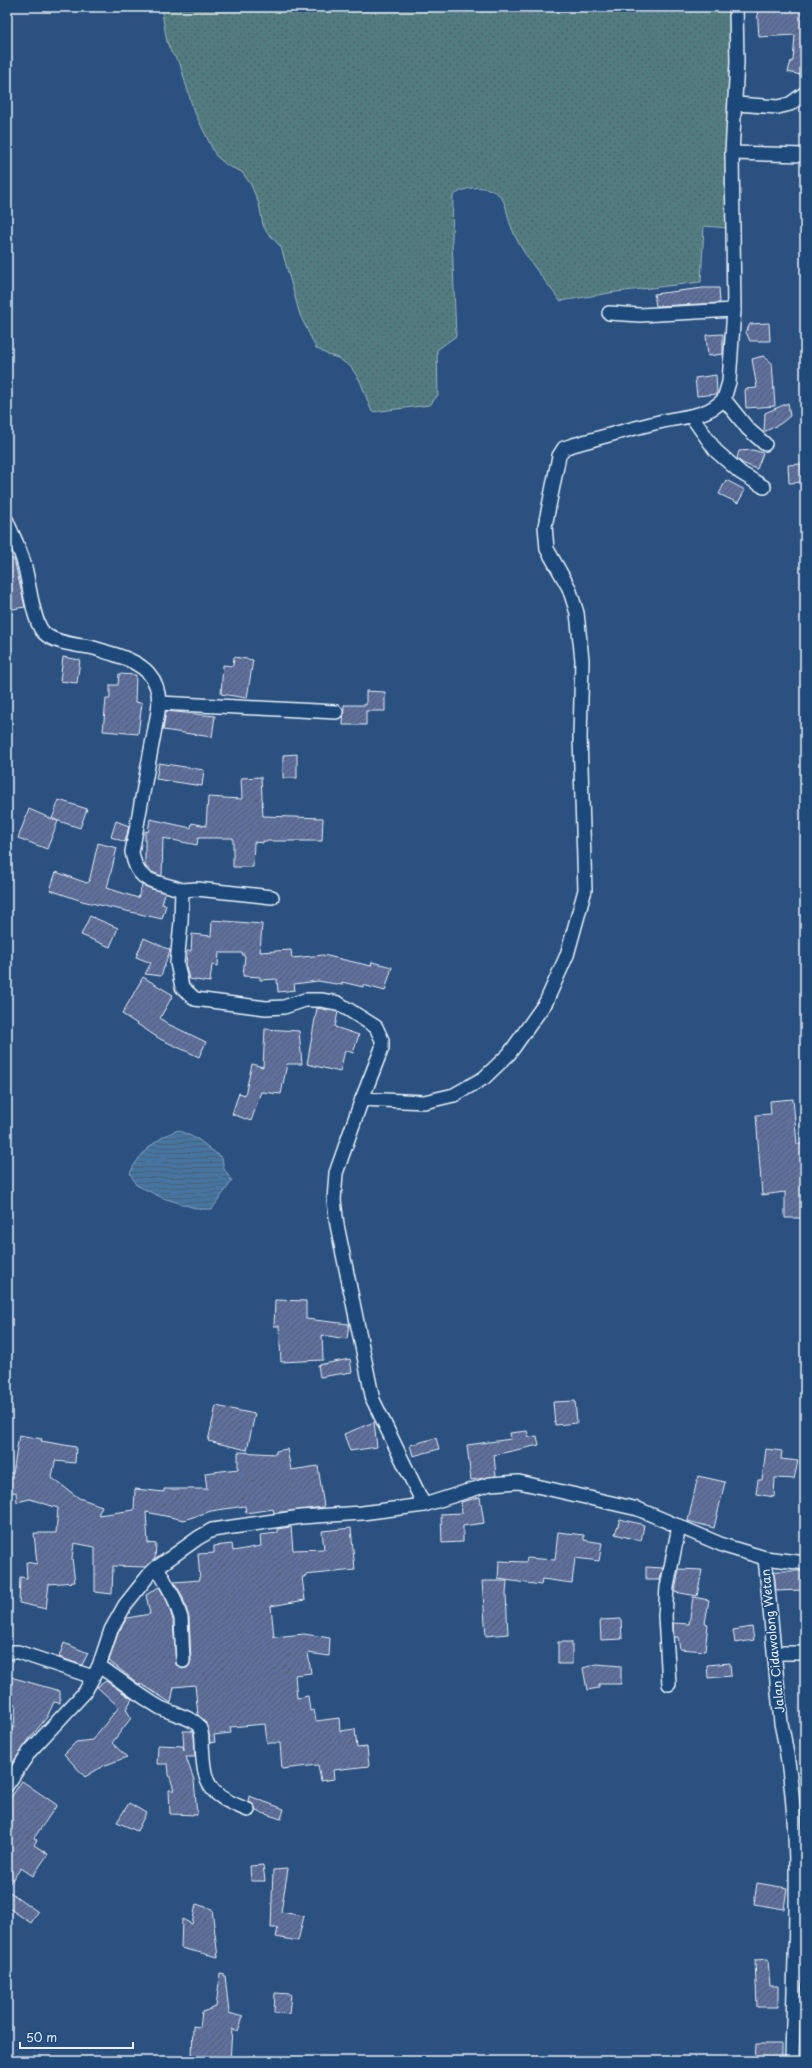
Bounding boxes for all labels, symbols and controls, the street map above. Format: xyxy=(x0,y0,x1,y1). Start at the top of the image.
street label: Jalan Cidawolong Wetan xyxy=(756,1568,789,1714)
scale bar xyxy=(20,2024,133,2050)
text: 50 m xyxy=(26,2028,57,2046)

